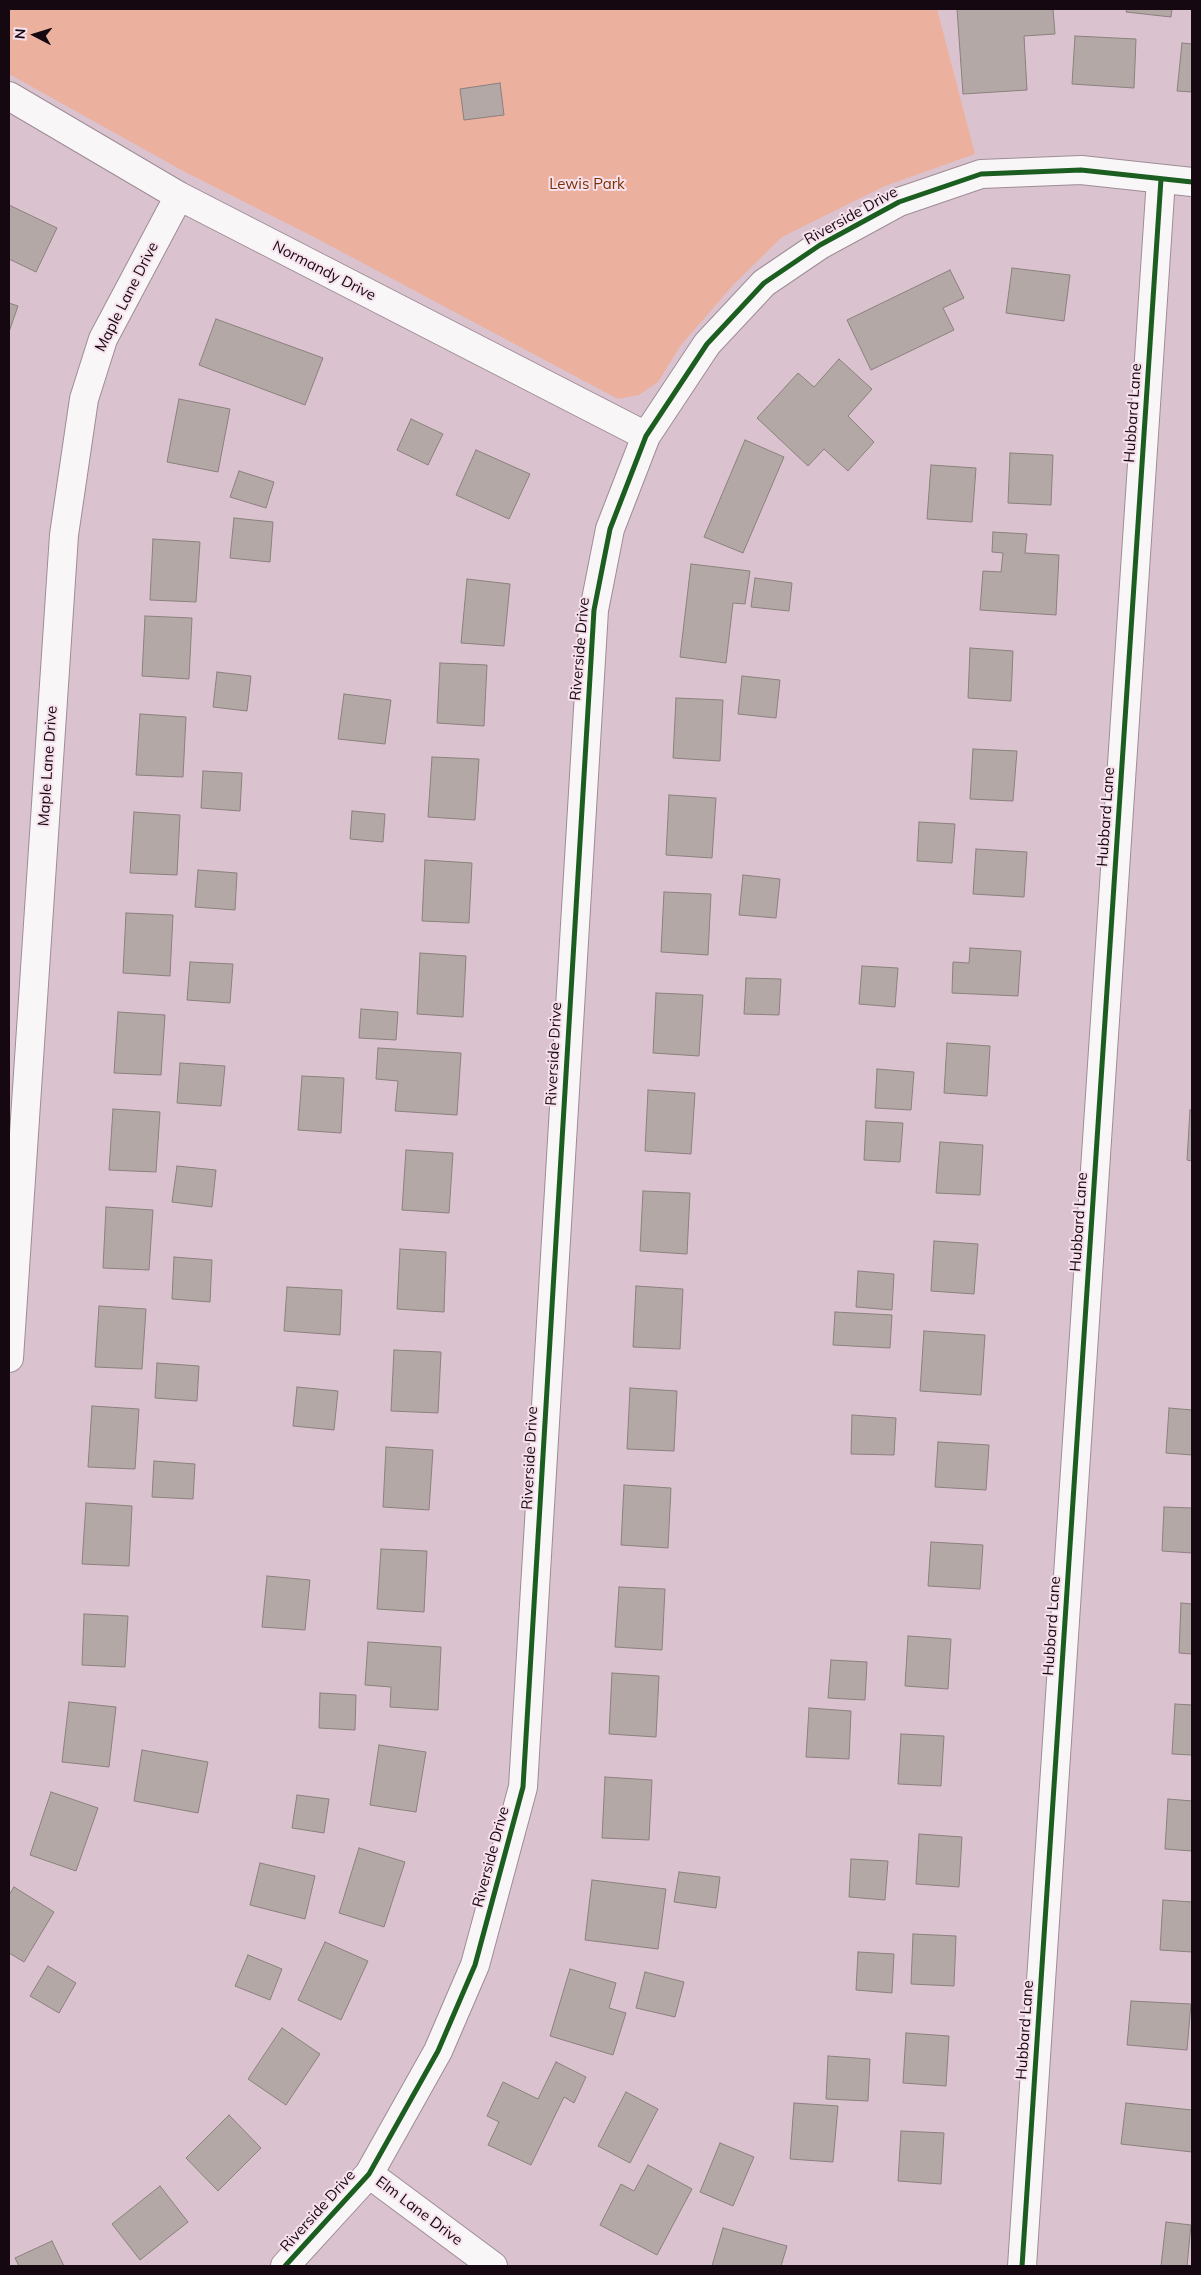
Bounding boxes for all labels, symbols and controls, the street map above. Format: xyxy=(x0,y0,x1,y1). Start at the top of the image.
north arrow xyxy=(10,10,60,60)
text: N xyxy=(11,28,29,40)
park label: Lewis Park xyxy=(549,175,625,193)
street label: Riverside Drive xyxy=(801,183,901,249)
street label: Normandy Drive xyxy=(269,237,379,305)
street label: Maple Lane Drive xyxy=(92,239,162,355)
street label: Hubbard Lane xyxy=(1121,363,1145,463)
street label: Riverside Drive xyxy=(567,597,593,701)
street label: Maple Lane Drive xyxy=(35,705,61,827)
street label: Hubbard Lane xyxy=(1094,767,1118,867)
street label: Riverside Drive xyxy=(542,1002,566,1106)
street label: Hubbard Lane xyxy=(1067,1172,1091,1272)
street label: Riverside Drive xyxy=(518,1406,542,1510)
street label: Hubbard Lane xyxy=(1040,1576,1064,1676)
street label: Riverside Drive xyxy=(469,1805,513,1909)
street label: Hubbard Lane xyxy=(1013,1980,1037,2080)
street label: Riverside Drive xyxy=(277,2166,359,2256)
street label: Elm Lane Drive xyxy=(372,2173,466,2249)

